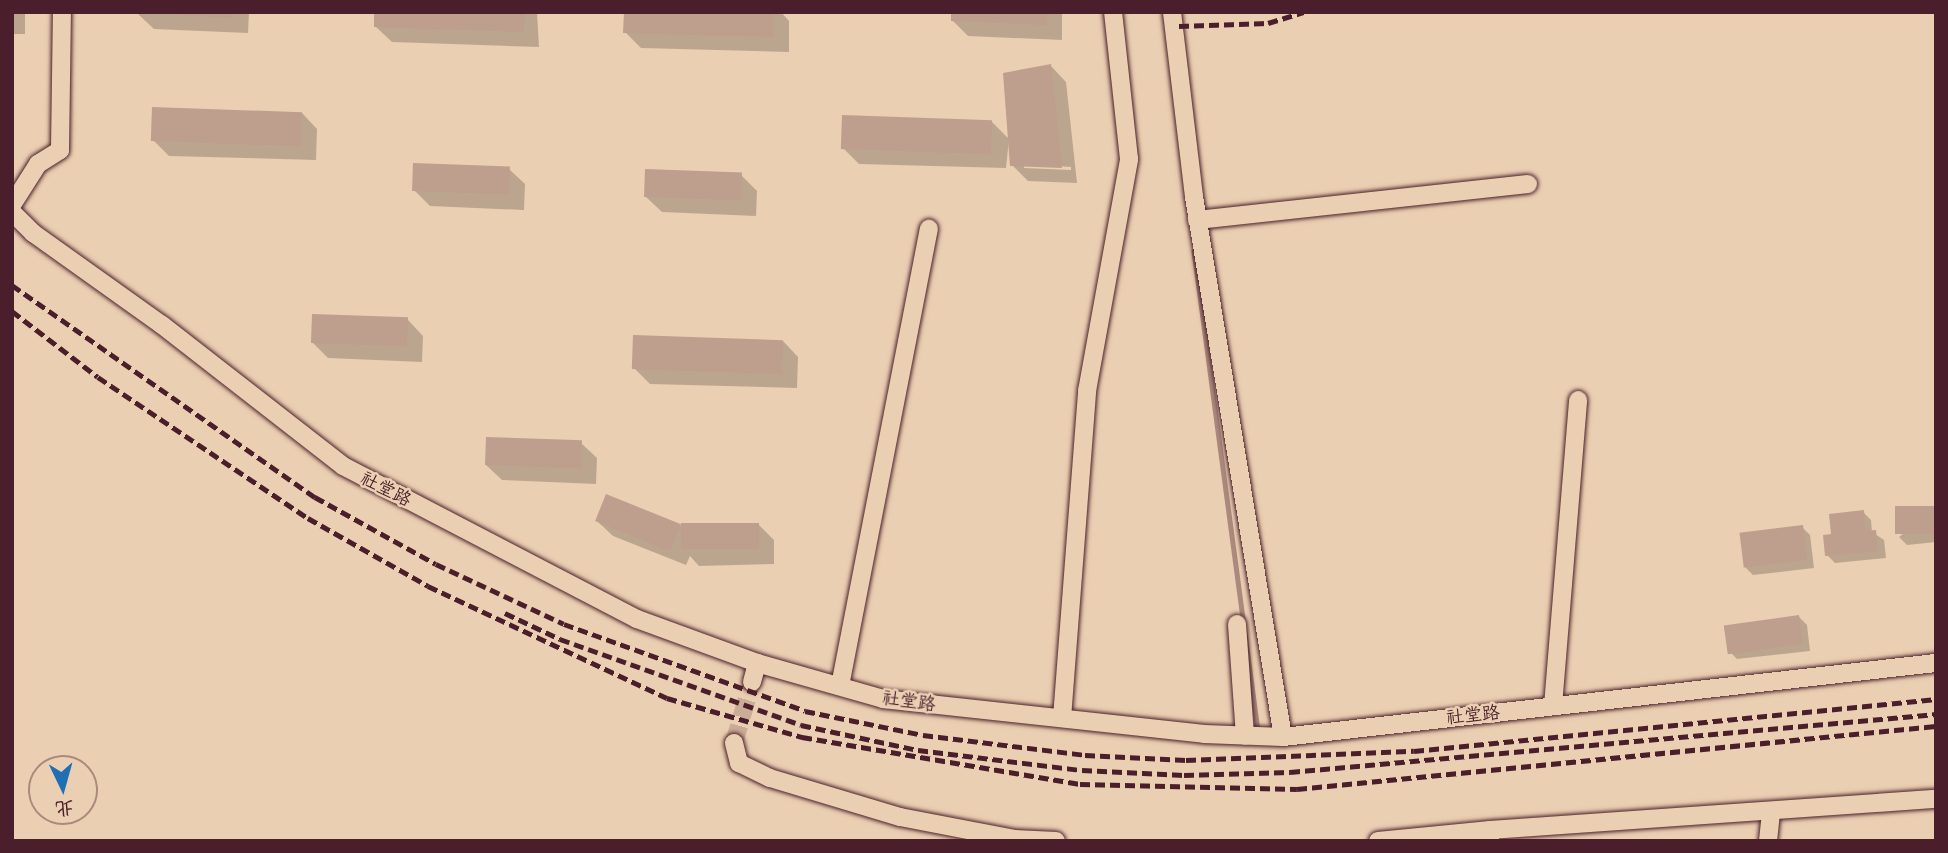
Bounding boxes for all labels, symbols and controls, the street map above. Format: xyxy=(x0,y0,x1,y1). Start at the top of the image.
street label: 社堂路 xyxy=(357,467,415,511)
street label: 社堂路 xyxy=(881,687,937,715)
street label: 社堂路 xyxy=(1445,701,1501,729)
north arrow xyxy=(28,755,98,825)
text: 北 xyxy=(54,796,75,822)

